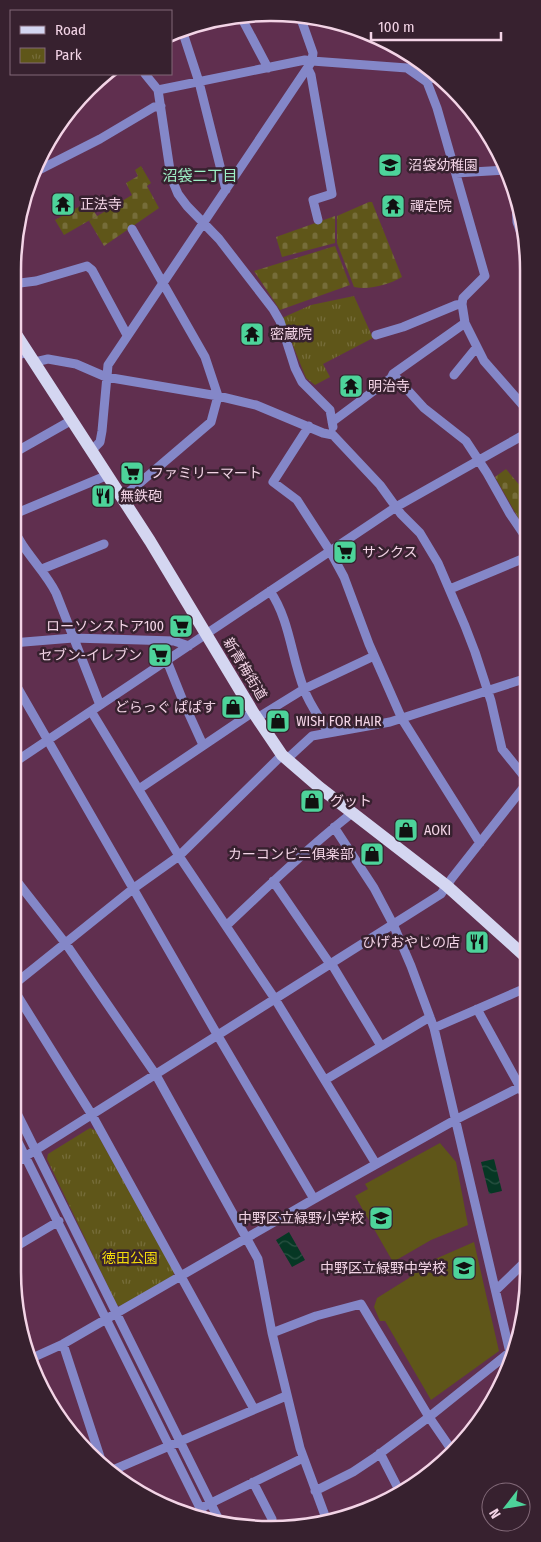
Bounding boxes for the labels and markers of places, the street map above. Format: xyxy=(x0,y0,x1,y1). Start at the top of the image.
school or university icon: 沼袋幼稚園 xyxy=(377,152,403,178)
place label: 沼袋幼稚園 xyxy=(408,157,478,174)
temple icon: 正法寺 xyxy=(50,191,76,217)
temple icon: 禪定院 xyxy=(380,193,406,219)
place label: 正法寺 xyxy=(80,196,122,213)
place label: 禪定院 xyxy=(410,198,452,215)
temple icon: 密蔵院 xyxy=(239,321,265,347)
place label: 密蔵院 xyxy=(270,326,312,343)
temple icon: 明治寺 xyxy=(338,373,364,399)
place label: 明治寺 xyxy=(368,378,410,395)
supermarket icon: ファミリーマート xyxy=(119,460,145,486)
place label: ファミリーマート xyxy=(150,465,262,482)
restaurant icon: 無鉄砲 xyxy=(90,483,116,509)
place label: 無鉄砲 xyxy=(120,488,162,505)
supermarket icon: サンクス xyxy=(332,539,358,565)
place label: サンクス xyxy=(362,544,418,561)
supermarket icon: ローソンストア100 xyxy=(168,613,194,639)
place label: ローソンストア100 xyxy=(46,618,164,635)
supermarket icon: セブン-イレブン xyxy=(147,642,173,668)
place label: セブン-イレブン xyxy=(39,647,142,664)
shop icon: どらっぐ ぱぱす xyxy=(220,694,246,720)
place label: どらっぐ ぱぱす xyxy=(115,699,216,716)
shop icon: WISH FOR HAIR xyxy=(265,708,291,734)
place label: WISH FOR HAIR xyxy=(296,713,382,730)
shop icon: グット xyxy=(299,788,325,814)
place label: グット xyxy=(330,793,372,810)
shop icon: AOKI xyxy=(393,817,419,843)
place label: AOKI xyxy=(424,822,451,839)
shop icon: カーコンビニ俱楽部 xyxy=(359,841,385,867)
place label: カーコンビニ俱楽部 xyxy=(228,846,354,863)
restaurant icon: ひげおやじの店 xyxy=(464,929,490,955)
place label: ひげおやじの店 xyxy=(362,934,460,951)
school or university icon: 中野区立緑野小学校 xyxy=(368,1205,394,1231)
place label: 中野区立緑野小学校 xyxy=(238,1210,364,1227)
school or university icon: 中野区立緑野中学校 xyxy=(451,1255,477,1281)
place label: 中野区立緑野中学校 xyxy=(320,1260,446,1277)

